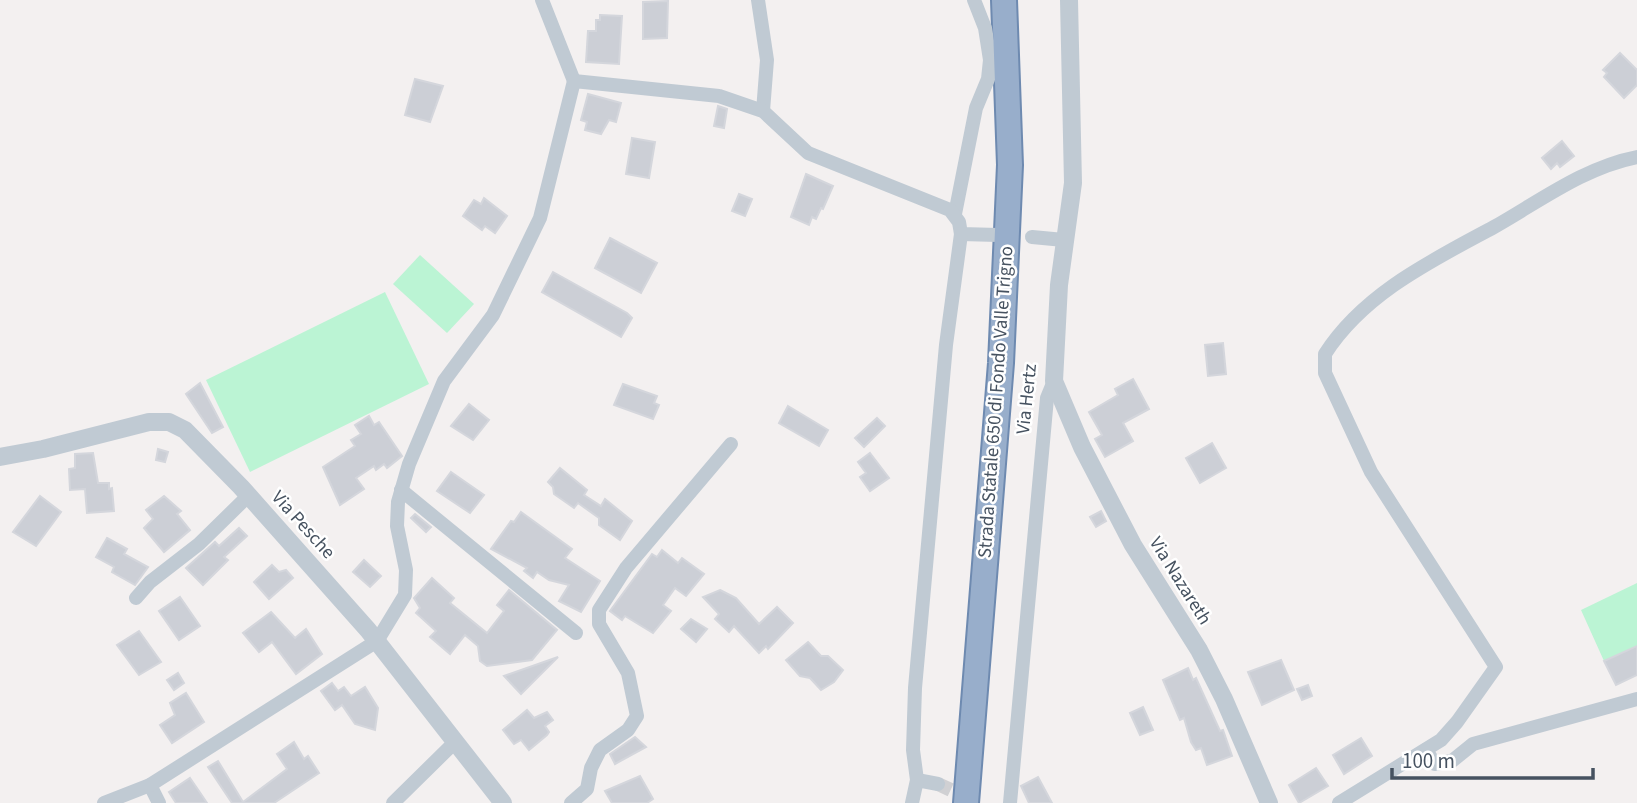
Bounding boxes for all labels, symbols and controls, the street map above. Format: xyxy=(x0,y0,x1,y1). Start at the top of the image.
street label: Strada Statale 650 di Fondo Valle Trigno xyxy=(972,245,1020,559)
street label: Via Hertz xyxy=(1010,362,1044,436)
street label: Via Pesche xyxy=(265,485,341,565)
street label: Via Nazareth xyxy=(1142,532,1218,630)
scale bar xyxy=(1392,736,1593,780)
text: 100 m xyxy=(1402,746,1455,776)

